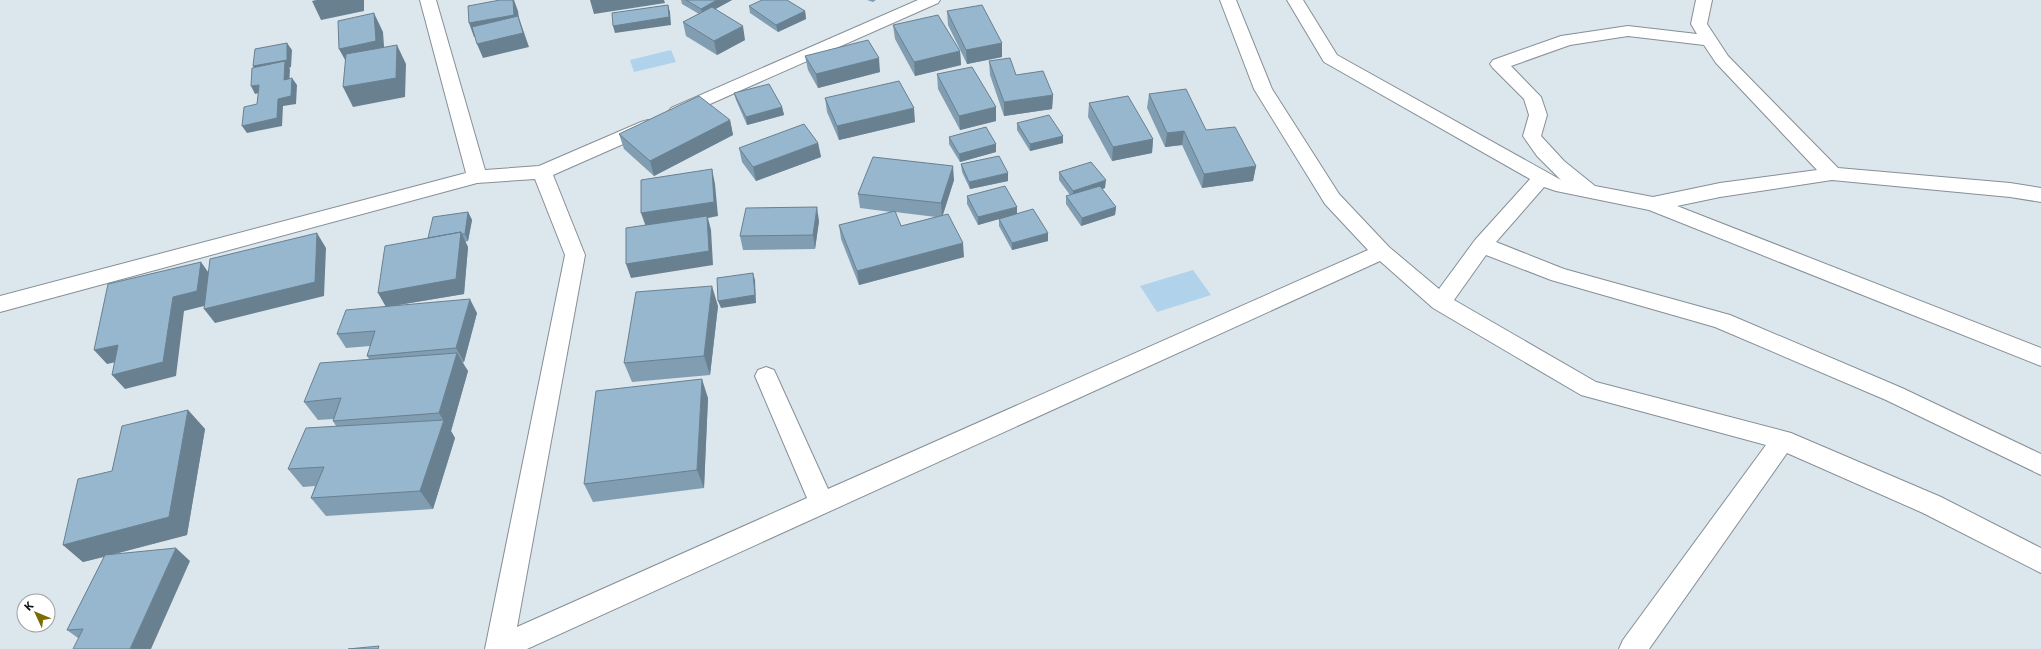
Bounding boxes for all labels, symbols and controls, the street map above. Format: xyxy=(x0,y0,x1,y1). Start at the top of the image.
north arrow xyxy=(16,593,56,633)
text: K xyxy=(21,598,36,613)

